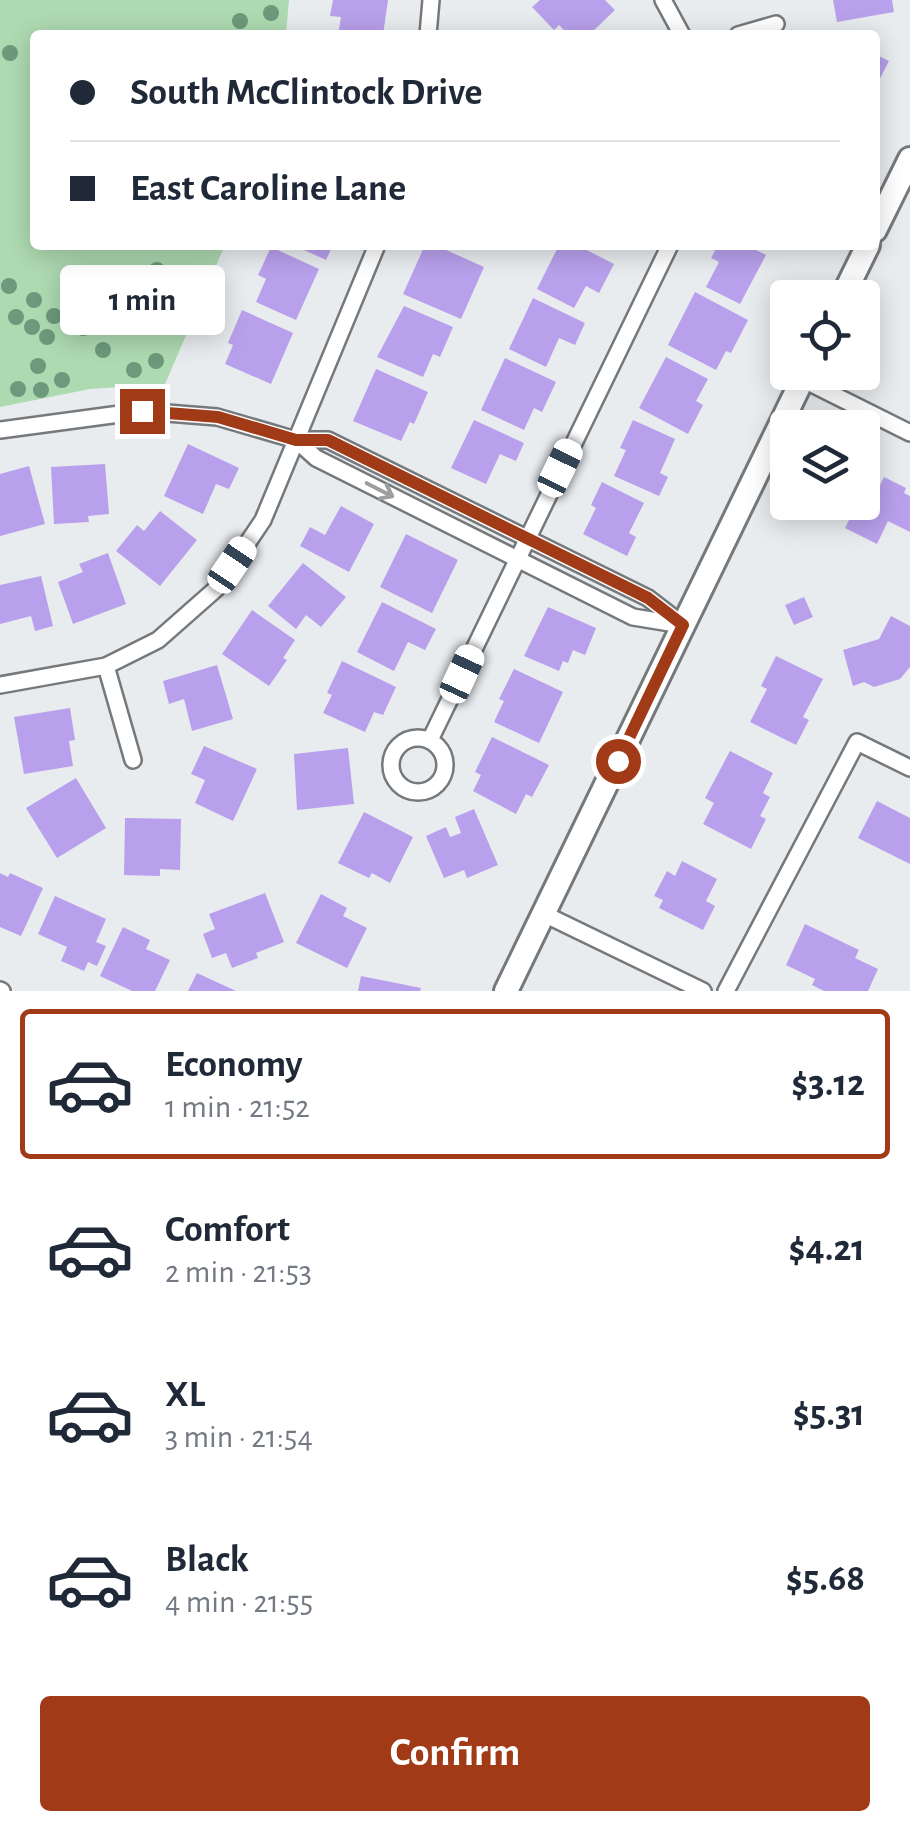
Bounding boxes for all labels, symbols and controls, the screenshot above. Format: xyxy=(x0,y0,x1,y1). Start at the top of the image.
text: South McClintock Drive xyxy=(130,74,483,112)
text: East Caroline Lane xyxy=(130,170,406,208)
callout: 1 min xyxy=(59,266,224,336)
map controls xyxy=(770,280,880,520)
button: locate xyxy=(770,280,880,390)
text: 1 min xyxy=(109,284,176,316)
route end xyxy=(120,389,165,434)
button: layers xyxy=(770,410,880,520)
car xyxy=(533,434,587,502)
one-way arrow xyxy=(364,481,394,500)
car xyxy=(203,532,261,598)
car xyxy=(436,640,488,708)
route start xyxy=(596,739,641,784)
icon: car xyxy=(45,1039,135,1129)
text: Economy xyxy=(165,1046,303,1084)
text: $3.12 xyxy=(791,1065,865,1103)
text: 1 min · 21:52 xyxy=(165,1091,310,1123)
icon: car xyxy=(45,1204,135,1294)
text: Comfort xyxy=(165,1211,290,1249)
text: $4.21 xyxy=(789,1230,865,1268)
text: 2 min · 21:53 xyxy=(165,1256,312,1288)
icon: car xyxy=(45,1369,135,1459)
text: XL xyxy=(165,1376,205,1414)
text: $5.31 xyxy=(793,1395,865,1433)
text: 3 min · 21:54 xyxy=(165,1421,313,1453)
icon: car xyxy=(45,1534,135,1624)
text: Black xyxy=(165,1541,249,1579)
text: $5.68 xyxy=(786,1560,865,1598)
text: 4 min · 21:55 xyxy=(165,1586,313,1618)
button: Confirm xyxy=(40,1696,870,1811)

